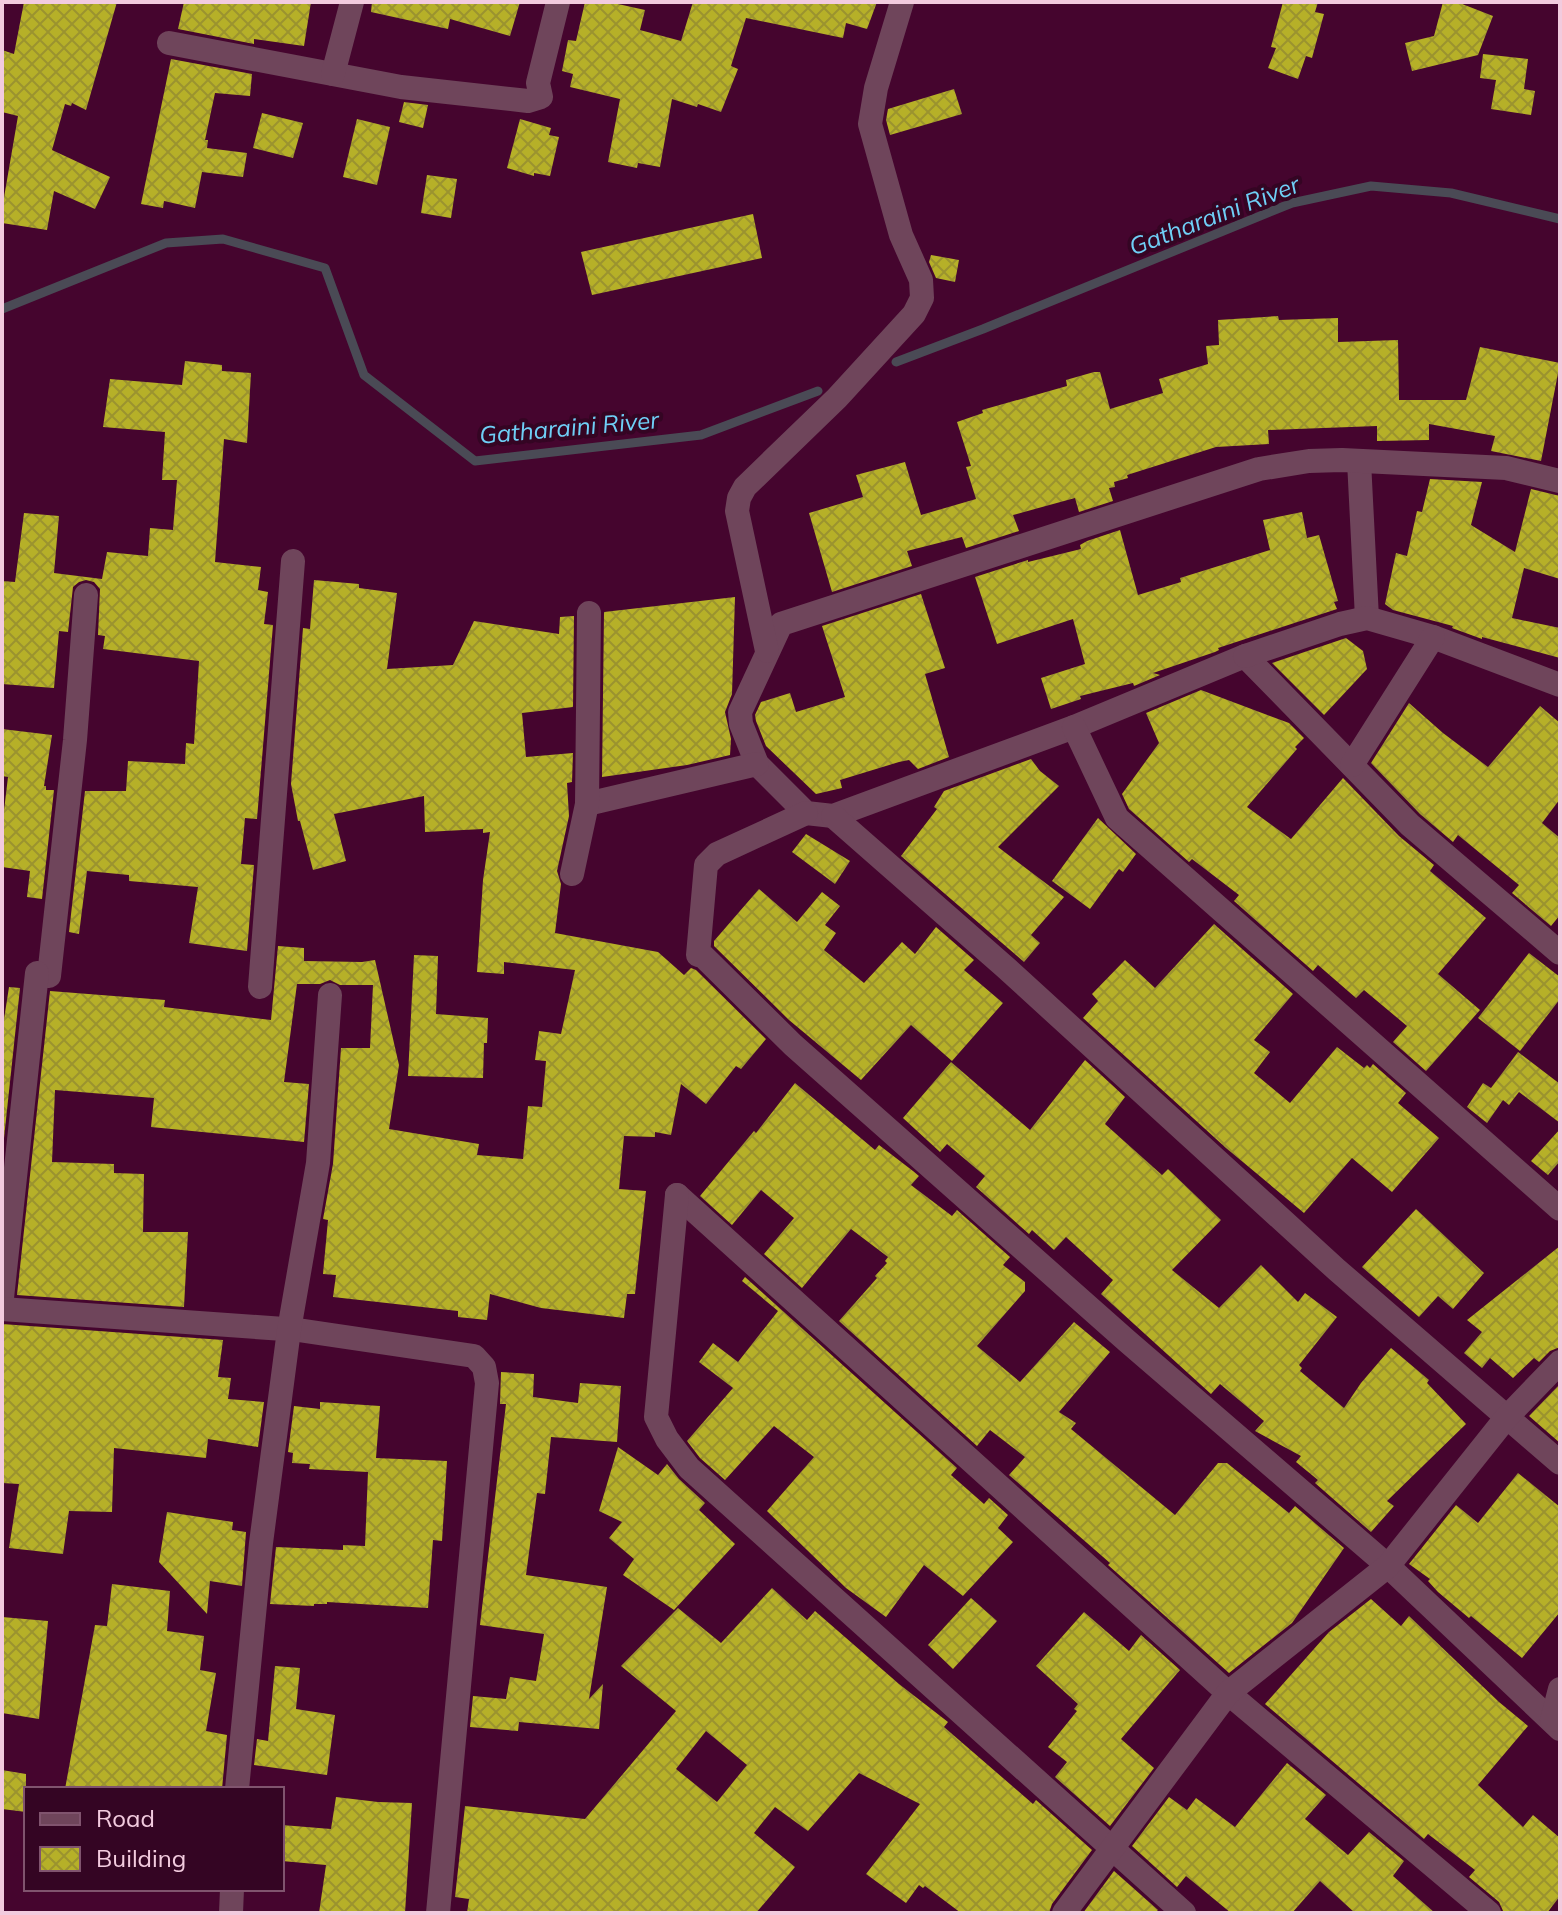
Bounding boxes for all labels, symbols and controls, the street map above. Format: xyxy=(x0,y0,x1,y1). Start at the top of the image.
water label: Gatharaini River xyxy=(1125,168,1305,261)
water label: Gatharaini River xyxy=(478,404,661,450)
legend xyxy=(24,1787,284,1891)
text: Road xyxy=(96,1803,155,1833)
text: Building xyxy=(96,1843,186,1873)

